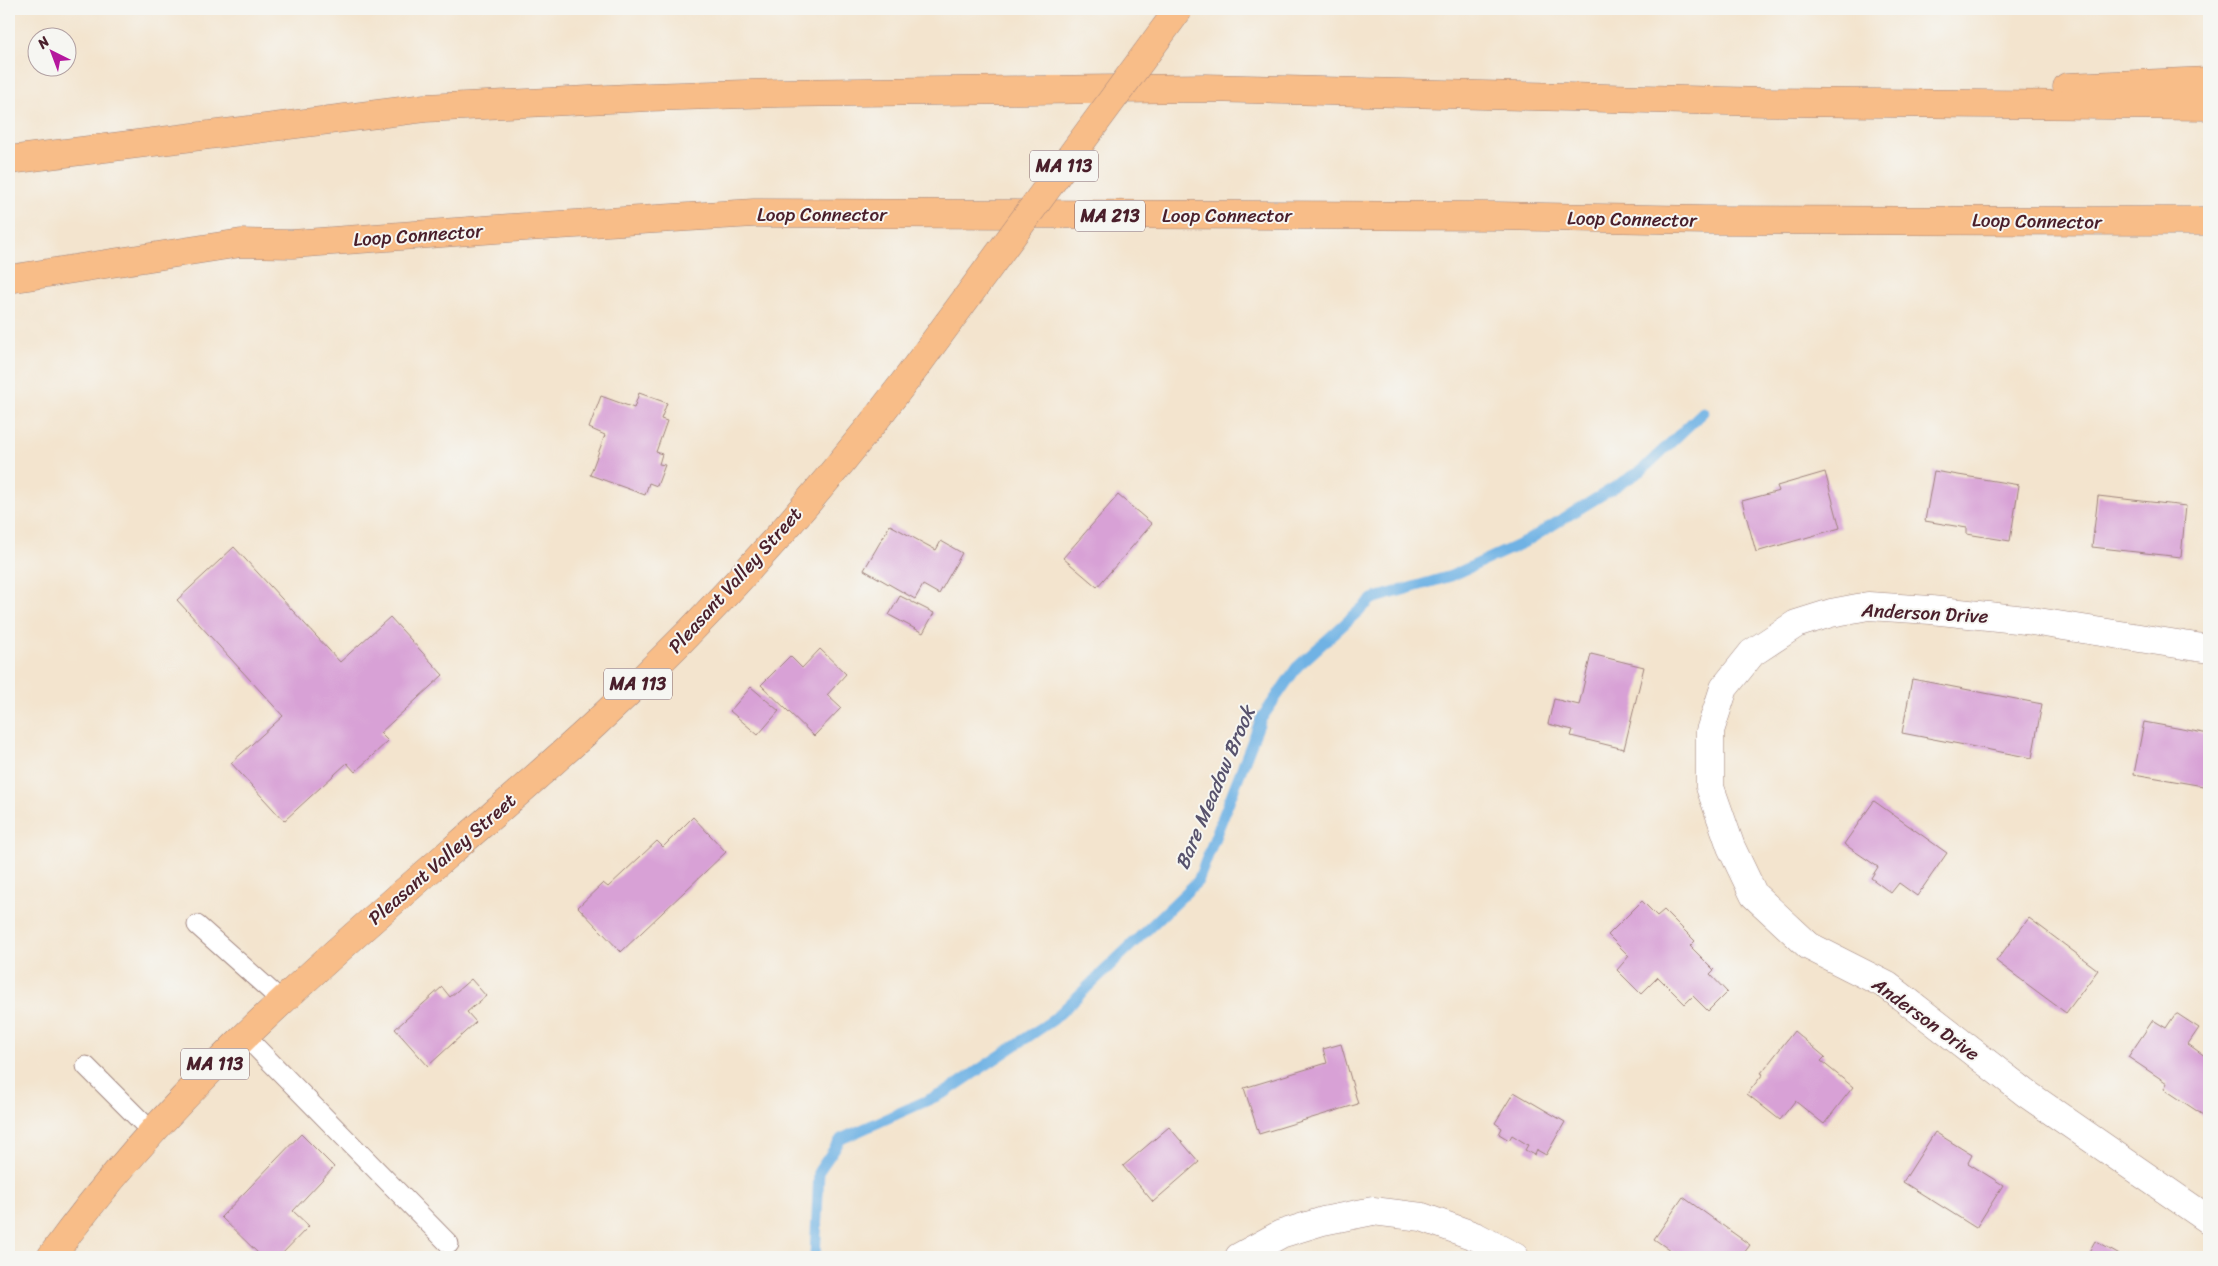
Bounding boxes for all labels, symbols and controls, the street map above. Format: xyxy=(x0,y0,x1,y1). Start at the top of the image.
north arrow xyxy=(28,28,78,78)
text: N xyxy=(31,30,56,56)
road number: MA 113 xyxy=(1030,150,1098,182)
street label: Loop Connector xyxy=(757,198,888,231)
street label: Loop Connector xyxy=(1162,199,1293,232)
road number: MA 213 xyxy=(1075,200,1145,232)
street label: Loop Connector xyxy=(1567,201,1698,237)
street label: Loop Connector xyxy=(1972,203,2103,239)
street label: Loop Connector xyxy=(352,214,485,256)
street label: Pleasant Valley Street xyxy=(660,499,810,661)
street label: Anderson Drive xyxy=(1860,593,1989,633)
road number: MA 113 xyxy=(604,669,672,700)
water label: Bare Meadow Brook xyxy=(1165,699,1266,875)
street label: Pleasant Valley Street xyxy=(360,785,524,933)
street label: Anderson Drive xyxy=(1864,968,1987,1070)
road number: MA 113 xyxy=(181,1048,249,1080)

